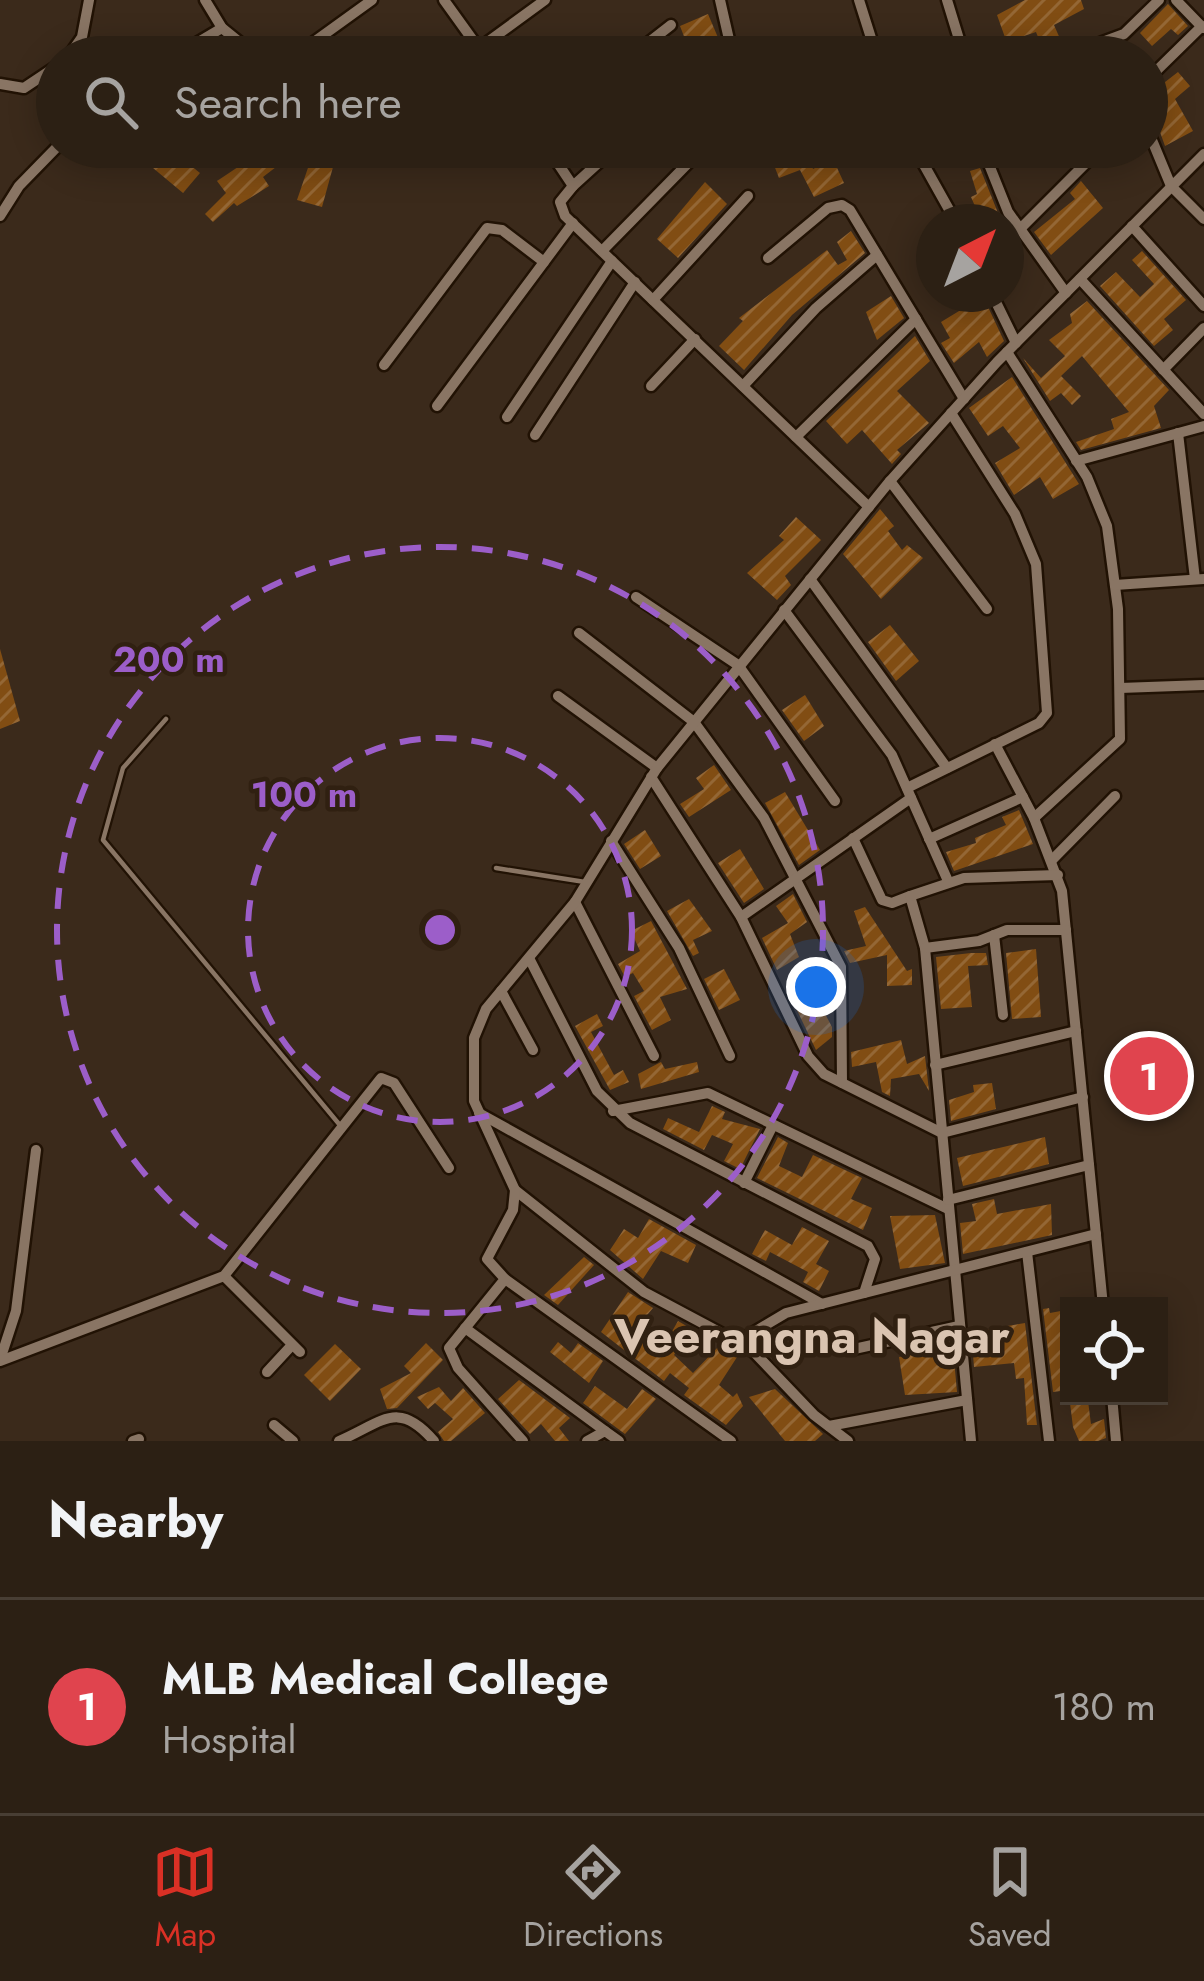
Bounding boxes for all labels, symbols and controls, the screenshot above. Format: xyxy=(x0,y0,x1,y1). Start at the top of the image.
search box xyxy=(36,36,1168,168)
icon: search xyxy=(78,69,144,135)
text: Search here xyxy=(174,70,402,135)
north arrow xyxy=(916,204,1024,312)
text: 200 m xyxy=(113,633,225,685)
text: 100 m xyxy=(251,768,357,820)
centre of rings xyxy=(419,909,461,951)
your location xyxy=(786,957,846,1017)
pin: 1 xyxy=(1110,1031,1188,1121)
map controls xyxy=(1060,1297,1168,1405)
button: locate xyxy=(1060,1297,1168,1405)
district label: Veerangna Nagar xyxy=(613,1302,1010,1371)
text: Nearby xyxy=(48,1482,223,1556)
text: MLB Medical College xyxy=(162,1646,609,1711)
text: 1 xyxy=(77,1678,97,1735)
text: 180 m xyxy=(1052,1678,1156,1735)
text: Hospital xyxy=(162,1711,296,1768)
tab: Map xyxy=(152,1839,218,1958)
tab: Directions xyxy=(523,1839,663,1958)
tab: Saved xyxy=(968,1839,1052,1958)

